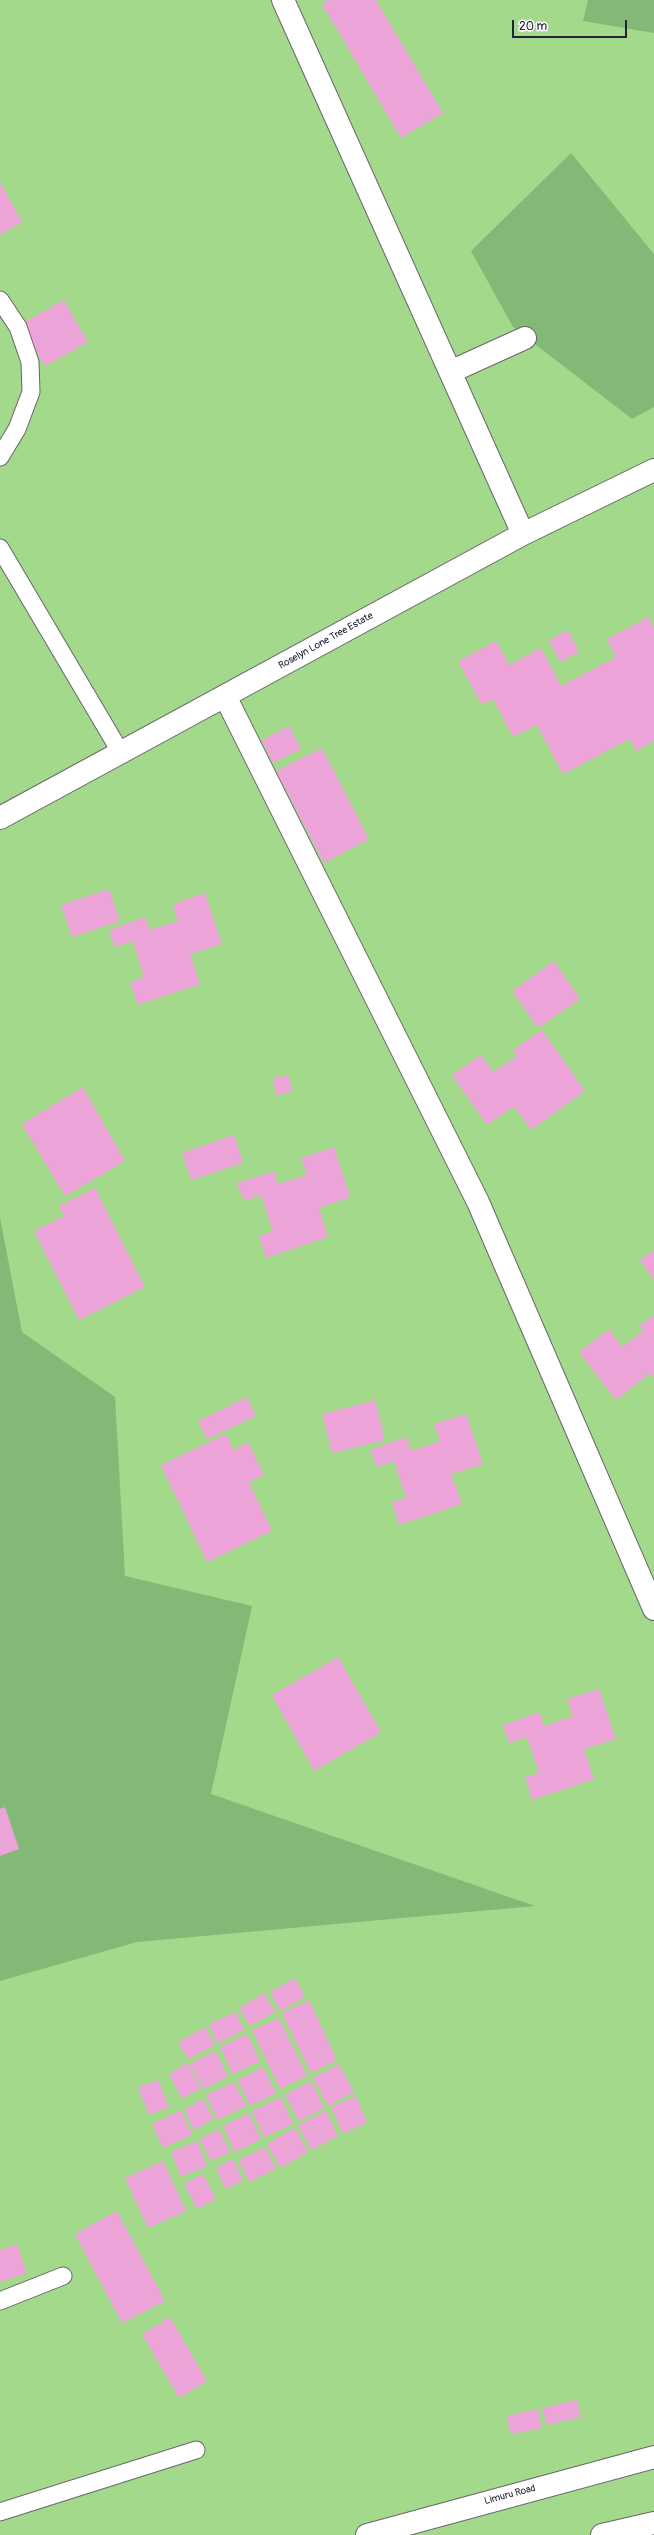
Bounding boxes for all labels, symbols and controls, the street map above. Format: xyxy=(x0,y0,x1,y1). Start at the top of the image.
scale bar xyxy=(514,12,629,38)
text: 20 m xyxy=(519,19,547,34)
street label: Roselyn Lone Tree Estate xyxy=(277,610,375,672)
street label: Limuru Road xyxy=(483,2482,537,2508)

